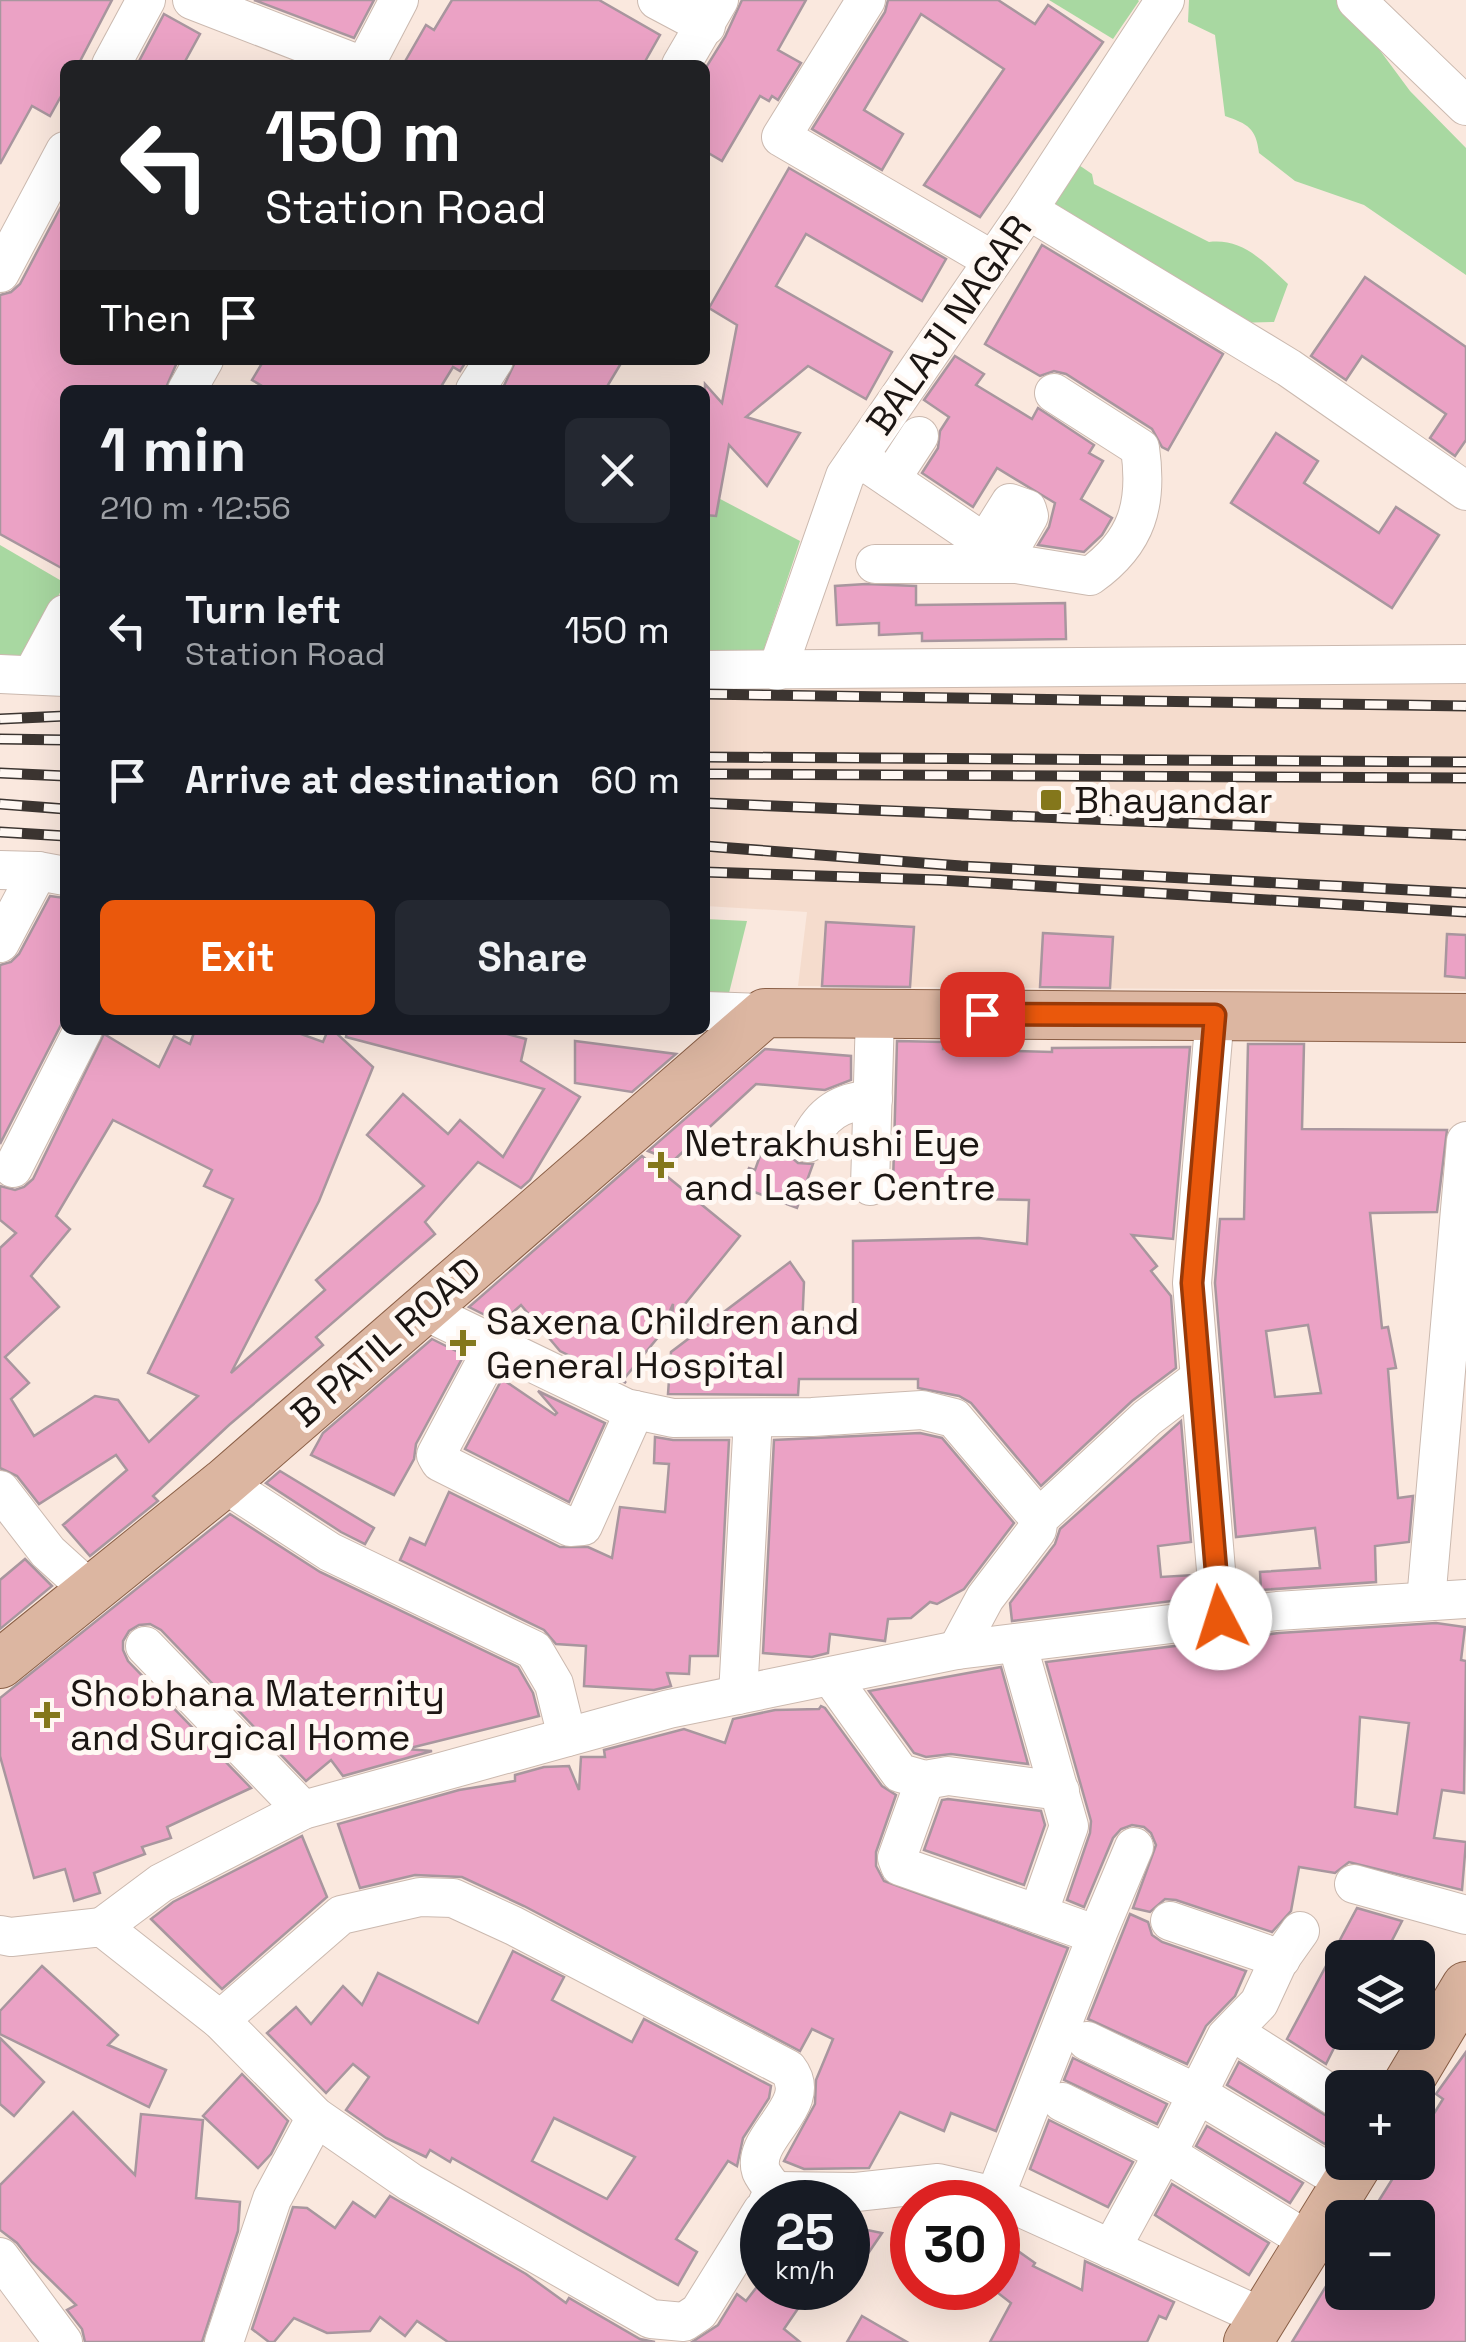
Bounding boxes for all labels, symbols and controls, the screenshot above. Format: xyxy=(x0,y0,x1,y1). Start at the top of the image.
text: 150 m xyxy=(265,92,462,181)
icon: left xyxy=(100,100,230,230)
text: Station Road xyxy=(265,179,547,236)
street label: BALAJI NAGAR xyxy=(856,206,1042,444)
icon: arrive xyxy=(211,290,266,345)
text: Then xyxy=(100,294,191,342)
text: 1 min xyxy=(100,412,247,489)
button: close xyxy=(565,418,670,523)
text: 210 m · 12:56 xyxy=(100,488,291,528)
text: Turn left xyxy=(185,586,341,634)
icon: left xyxy=(100,603,155,658)
text: 150 m xyxy=(565,606,670,654)
text: Station Road xyxy=(185,634,385,674)
icon: arrive xyxy=(100,753,155,808)
text: Arrive at destination xyxy=(185,756,560,804)
text: 60 m xyxy=(590,756,680,804)
place label: Bhayandar xyxy=(1074,776,1273,824)
marker: Bhayandar xyxy=(1038,787,1064,813)
button: Exit xyxy=(100,900,375,1015)
button: Share xyxy=(395,900,670,1015)
pin xyxy=(940,972,1025,1057)
icon: arrive xyxy=(955,987,1010,1042)
place label: Netrakhushi Eye and Laser Centre xyxy=(684,1119,996,1211)
marker: Netrakhushi Eye and Laser Centre xyxy=(648,1152,674,1178)
street label: B PATIL ROAD xyxy=(281,1246,491,1438)
place label: Saxena Children and General Hospital xyxy=(486,1297,859,1389)
marker: Saxena Children and General Hospital xyxy=(450,1330,476,1356)
position arrow xyxy=(1168,1566,1272,1670)
place label: Shobhana Maternity and Surgical Home xyxy=(70,1669,445,1761)
marker: Shobhana Maternity and Surgical Home xyxy=(34,1702,60,1728)
map controls xyxy=(1325,1940,1435,2310)
button: layers xyxy=(1325,1940,1435,2050)
button: + xyxy=(1325,2070,1435,2180)
speed limit sign: 30 xyxy=(890,2180,1020,2310)
button: − xyxy=(1325,2200,1435,2310)
text: 25 xyxy=(775,2201,835,2265)
text: km/h xyxy=(775,2254,835,2286)

